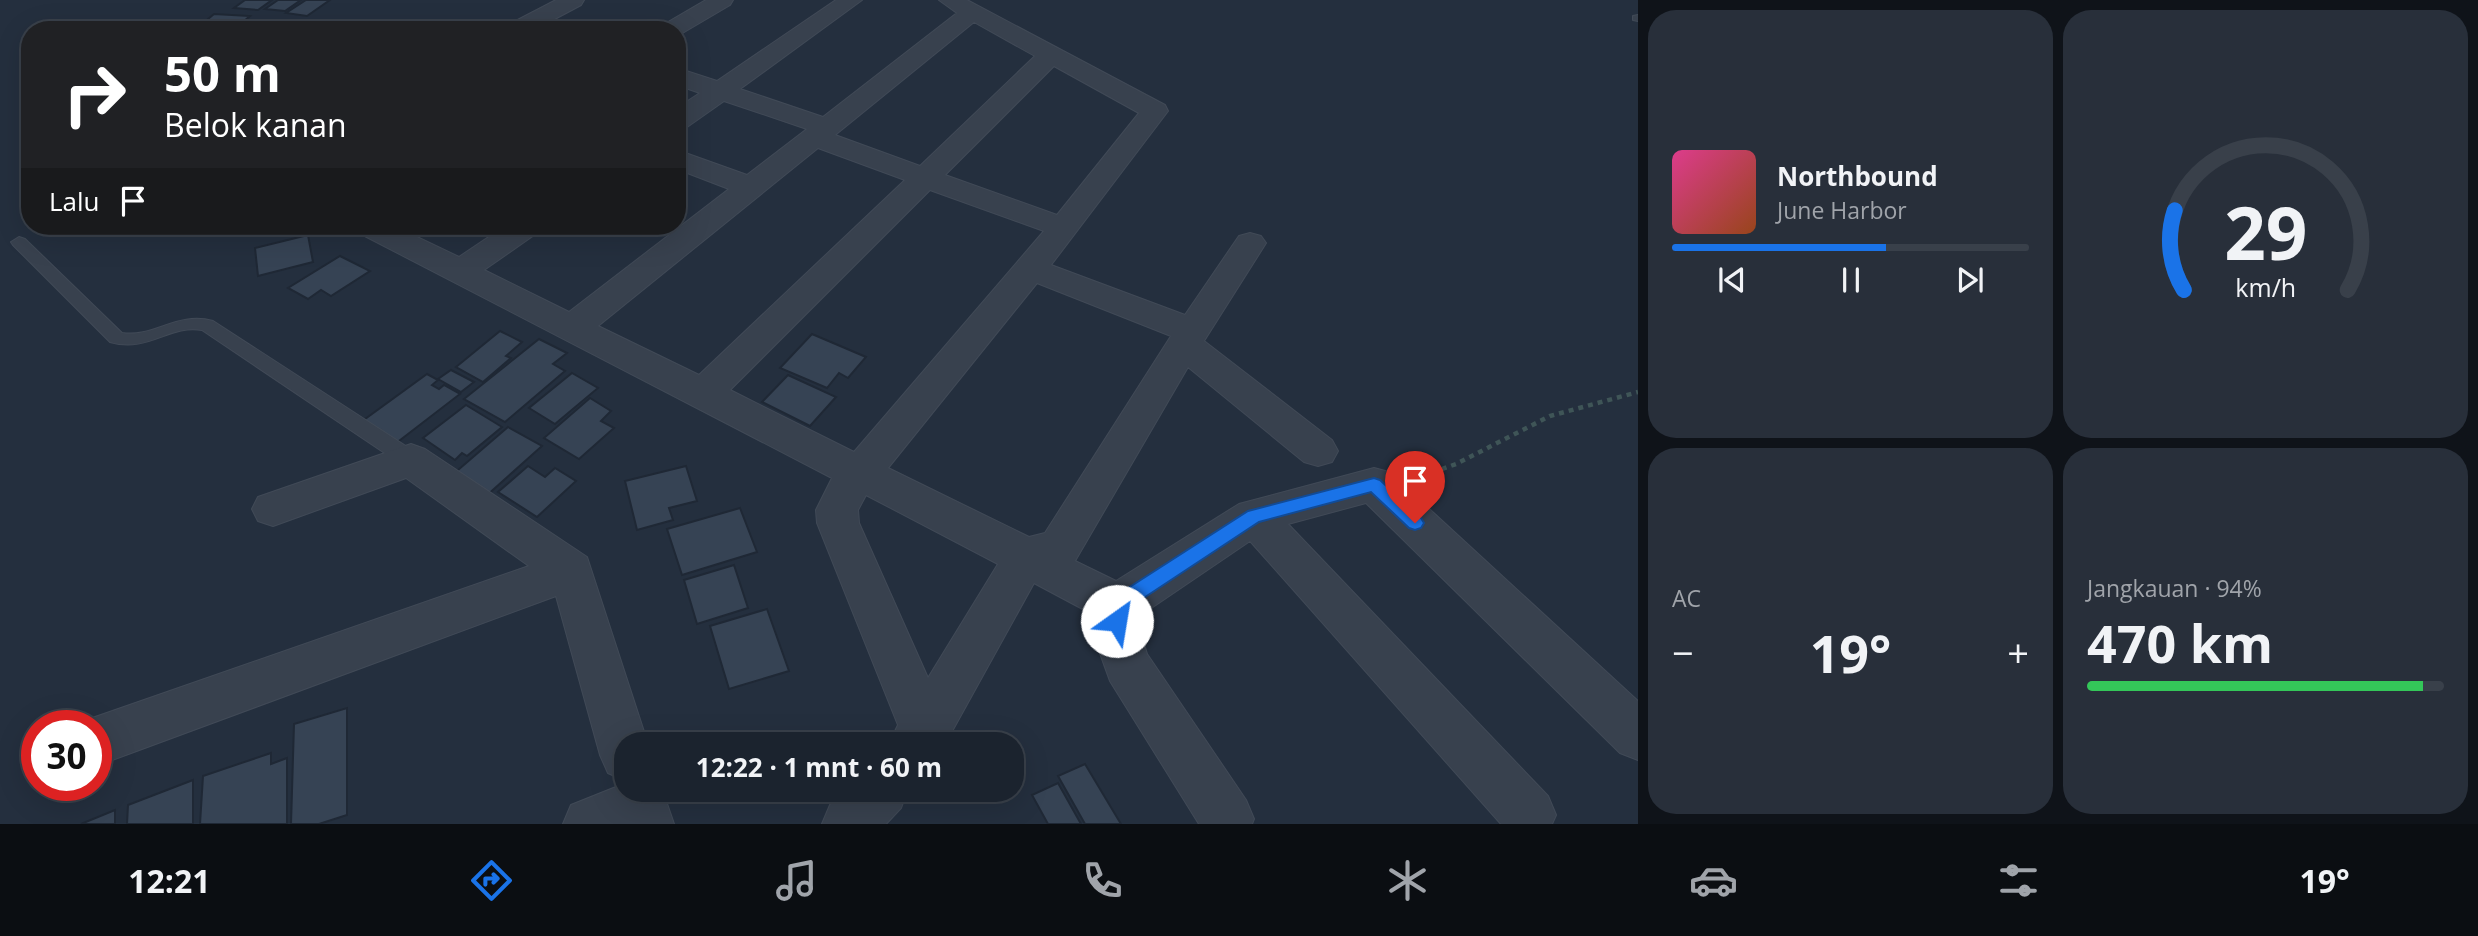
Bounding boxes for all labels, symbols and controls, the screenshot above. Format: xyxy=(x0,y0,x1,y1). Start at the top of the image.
text: 50 m xyxy=(164,40,281,106)
icon: right xyxy=(49,49,140,140)
text: Belok kanan xyxy=(164,103,347,146)
text: Northbound xyxy=(1777,158,1938,194)
icon: arrive xyxy=(114,182,152,220)
text: Lalu xyxy=(49,183,100,219)
text: 29 xyxy=(2224,183,2307,282)
text: June Harbor xyxy=(1777,194,1907,226)
icon: previous xyxy=(1713,261,1751,299)
icon: pause xyxy=(1832,261,1870,299)
icon: next xyxy=(1951,261,1989,299)
text: km/h xyxy=(2235,270,2296,304)
pin xyxy=(1385,451,1445,523)
icon: arrive xyxy=(1396,462,1434,500)
text: Jangkauan · 94% xyxy=(2087,572,2262,604)
text: AC xyxy=(1672,582,1701,614)
position arrow xyxy=(1080,584,1154,658)
text: 470 km xyxy=(2087,607,2273,678)
text: 19° xyxy=(1810,617,1891,688)
text: − xyxy=(1672,626,1694,678)
text: + xyxy=(2007,626,2029,678)
speed limit sign: 30 xyxy=(21,710,112,801)
text: 12:22 · 1 mnt · 60 m xyxy=(696,749,942,785)
icon: directions xyxy=(467,856,516,905)
icon: music xyxy=(772,856,821,905)
icon: phone xyxy=(1078,856,1127,905)
icon: climate xyxy=(1383,856,1432,905)
icon: car xyxy=(1689,856,1738,905)
icon: filters xyxy=(1994,856,2043,905)
text: 12:21 xyxy=(128,859,211,902)
text: 19° xyxy=(2299,859,2350,902)

